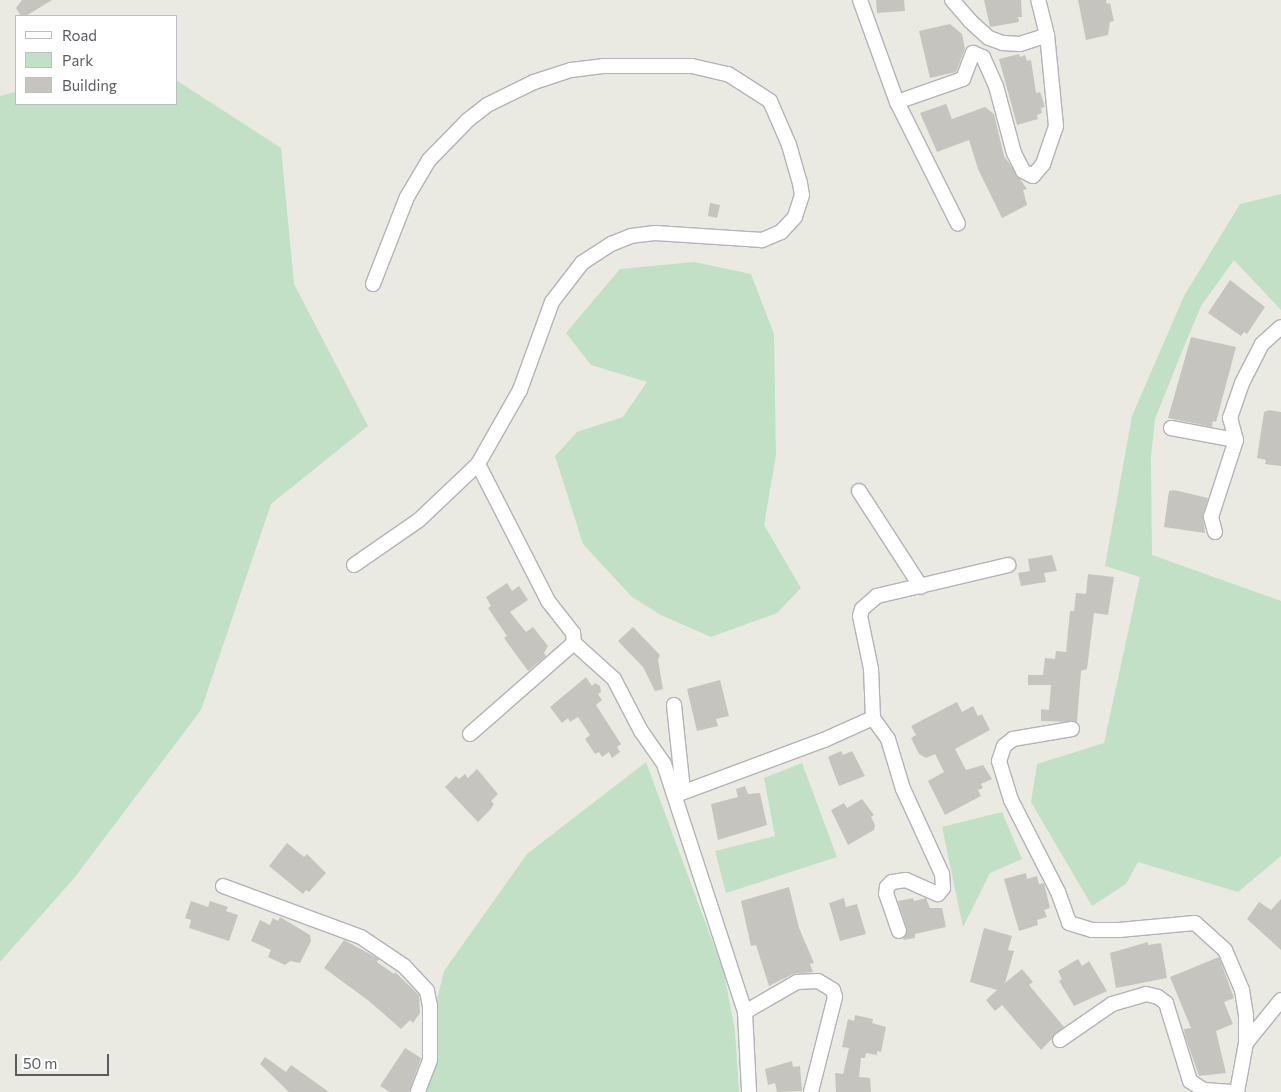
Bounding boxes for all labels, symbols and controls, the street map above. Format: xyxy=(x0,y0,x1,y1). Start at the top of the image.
legend xyxy=(15,15,178,105)
text: Road xyxy=(62,26,97,44)
text: Park xyxy=(62,51,93,69)
text: Building xyxy=(62,76,117,94)
scale bar xyxy=(18,1044,111,1076)
text: 50 m xyxy=(23,1054,57,1072)

